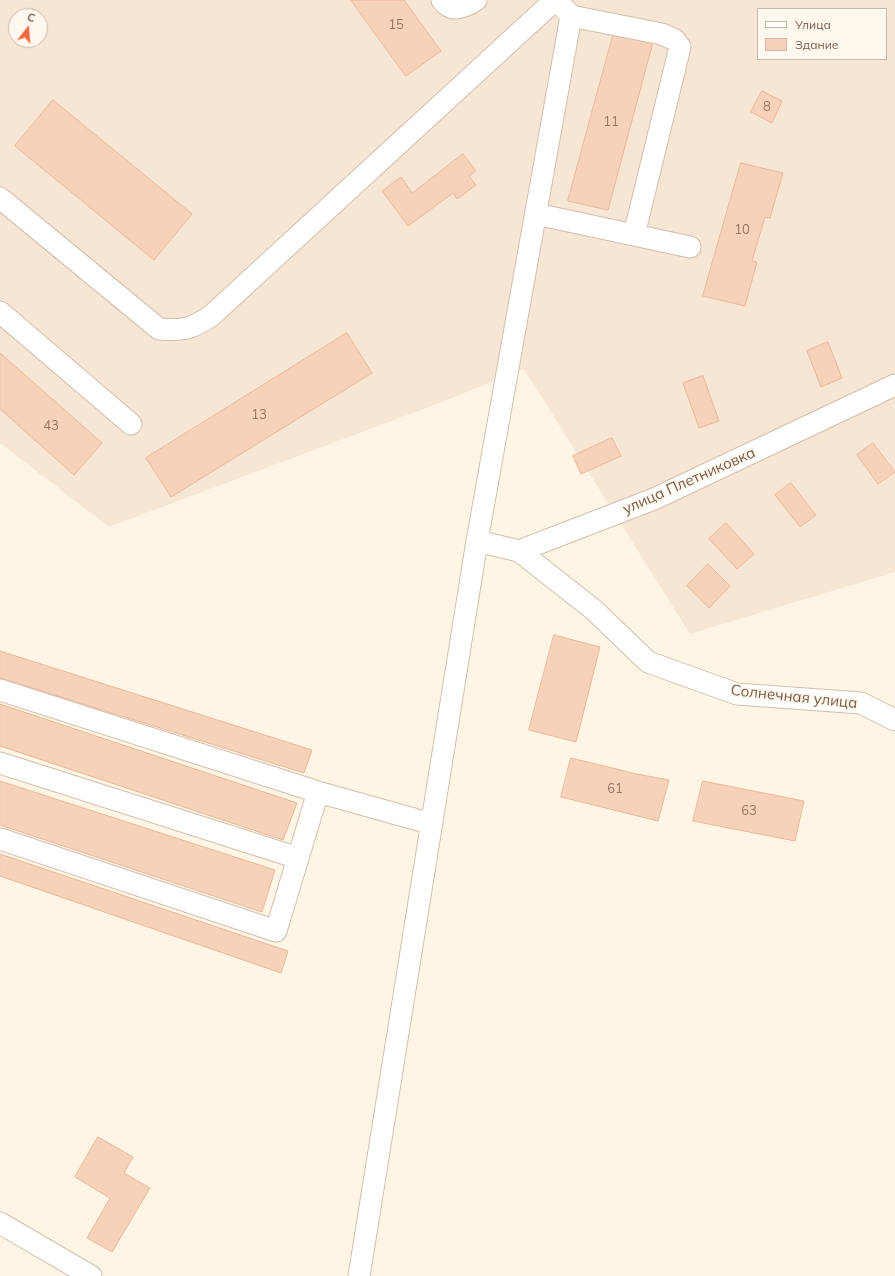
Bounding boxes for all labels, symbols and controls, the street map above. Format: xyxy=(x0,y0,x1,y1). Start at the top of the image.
north arrow xyxy=(8,8,48,48)
legend xyxy=(757,8,887,60)
text: С xyxy=(26,10,37,25)
house number: 15 xyxy=(388,17,404,33)
text: Улица xyxy=(795,17,831,32)
text: Здание xyxy=(795,37,838,52)
house number: 8 xyxy=(763,99,771,115)
house number: 11 xyxy=(603,114,619,130)
house number: 10 xyxy=(734,222,750,238)
house number: 13 xyxy=(251,407,267,423)
house number: 43 xyxy=(43,418,59,434)
street label: улица Плетниковка xyxy=(620,444,758,518)
street label: Солнечная улица xyxy=(730,681,858,713)
house number: 61 xyxy=(607,781,623,797)
house number: 63 xyxy=(741,803,757,819)

